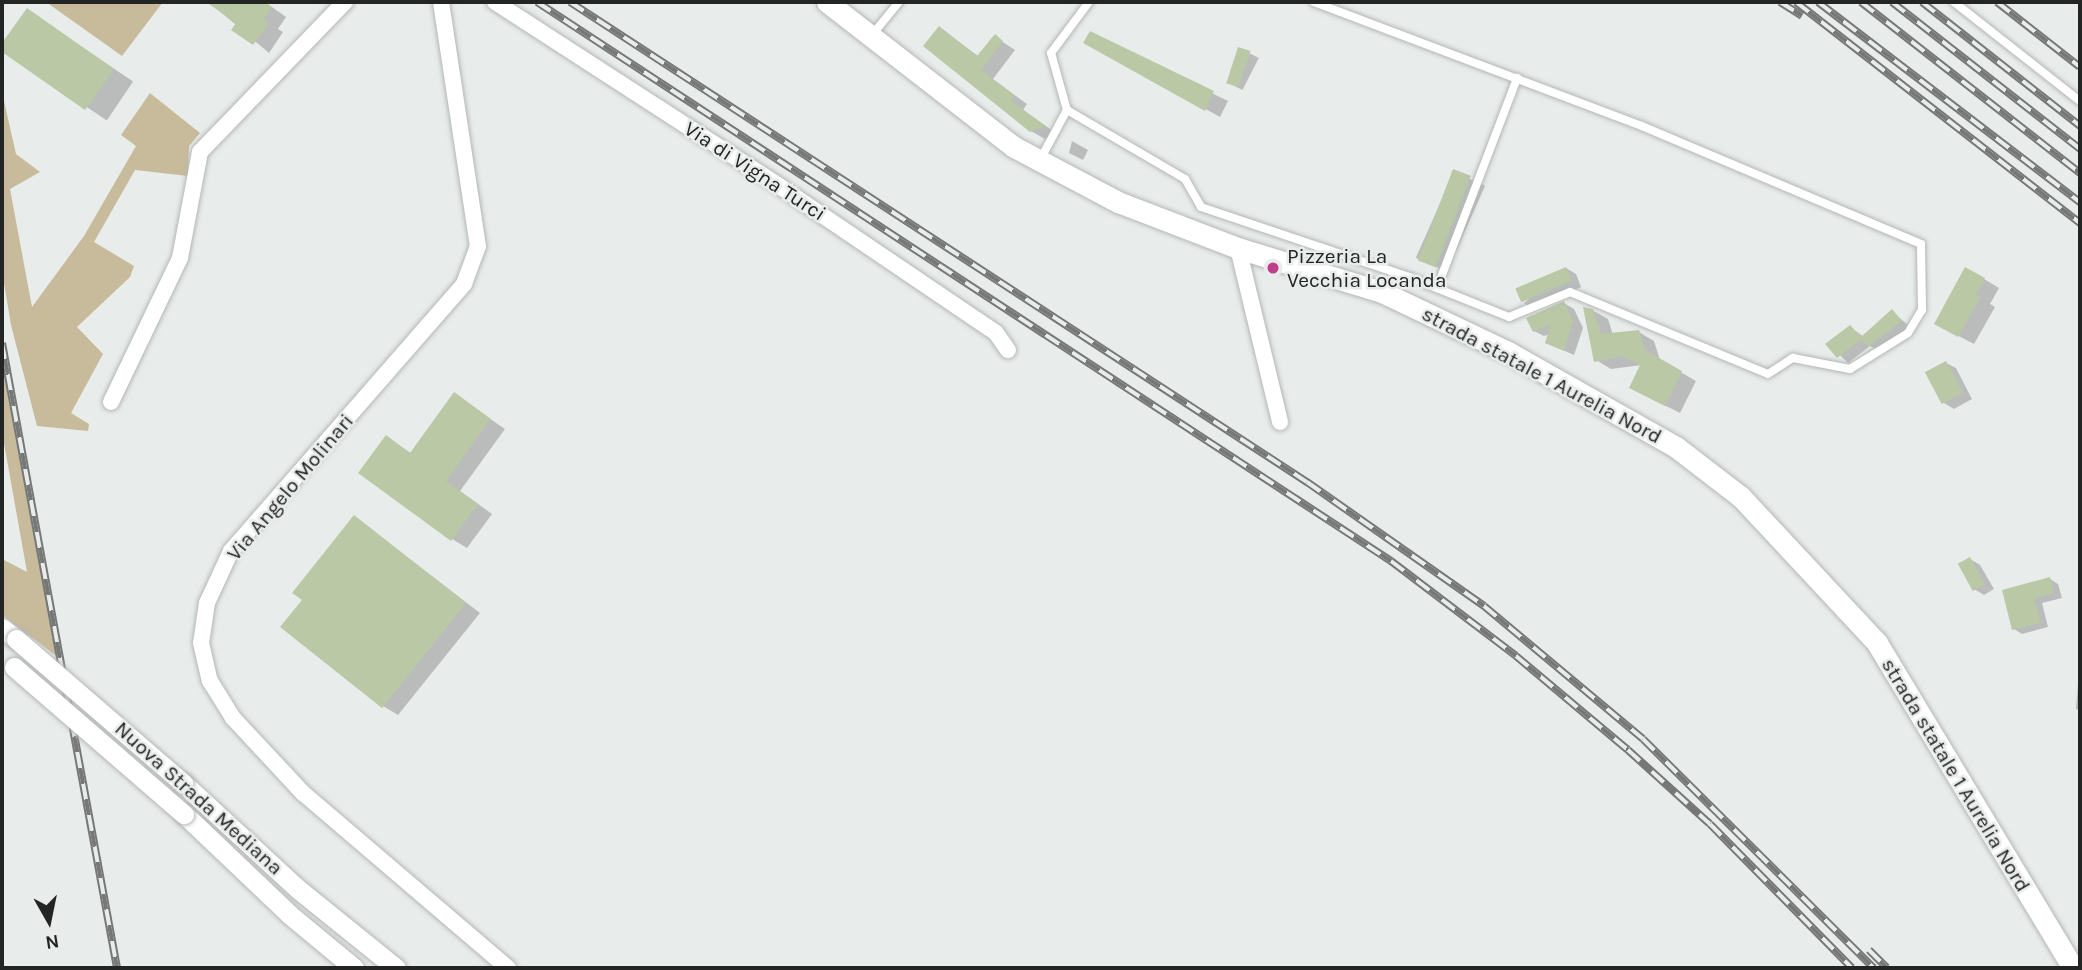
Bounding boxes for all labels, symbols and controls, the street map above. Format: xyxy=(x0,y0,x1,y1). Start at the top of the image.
street label: Via di Vigna Turci xyxy=(679,116,831,226)
place label: Pizzeria La Vecchia Locanda xyxy=(1287,243,1446,293)
marker: Pizzeria La Vecchia Locanda xyxy=(1265,260,1281,276)
street label: strada statale 1 Aurelia Nord xyxy=(1418,301,1666,449)
street label: Via Angelo Molinari xyxy=(221,408,359,566)
street label: strada statale 1 Aurelia Nord xyxy=(1876,654,2036,896)
street label: Nuova Strada Mediana xyxy=(110,716,288,880)
north arrow xyxy=(14,886,84,956)
text: N xyxy=(44,930,61,954)

